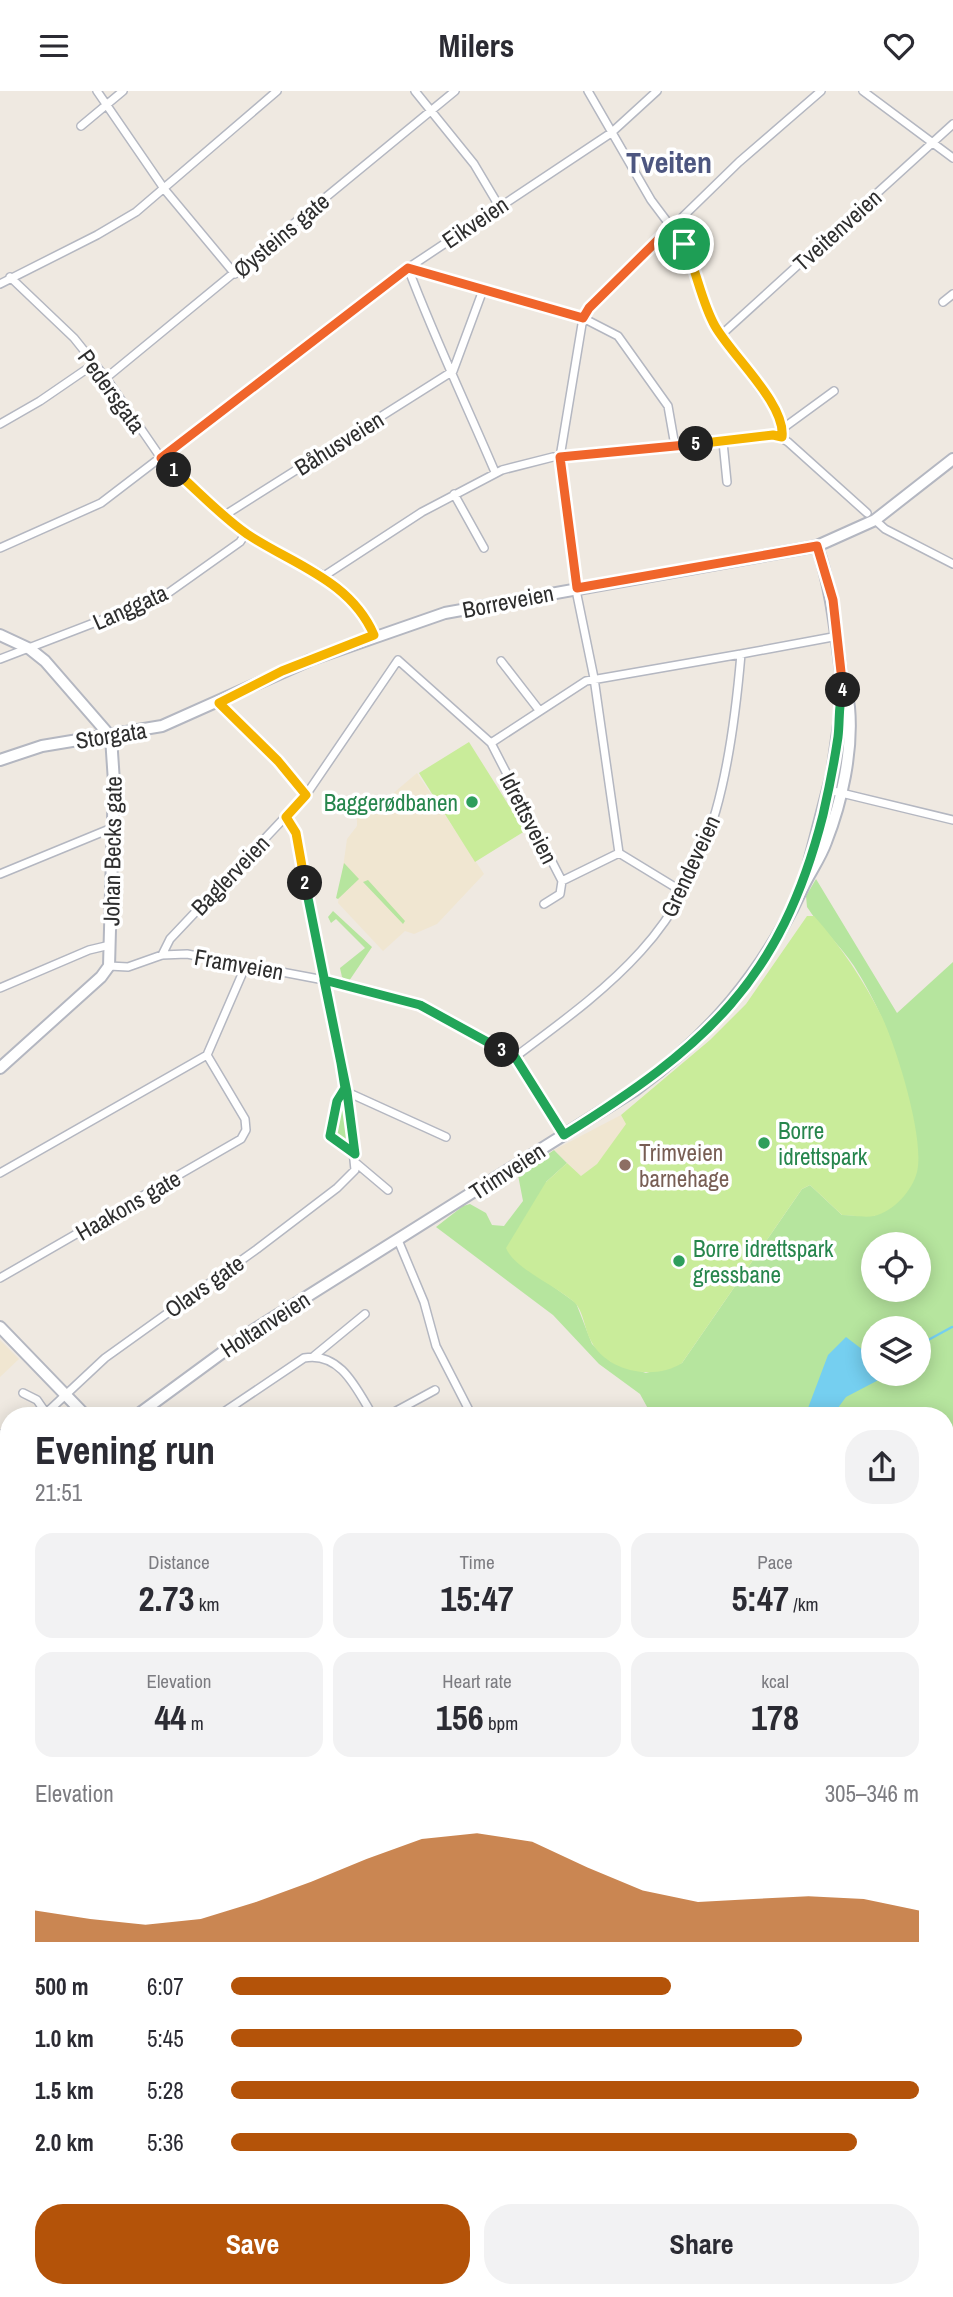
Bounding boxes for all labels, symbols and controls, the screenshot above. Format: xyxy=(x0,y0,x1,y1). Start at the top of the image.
text: Milers xyxy=(439,24,514,67)
icon: menu xyxy=(35,27,73,65)
icon: heart xyxy=(880,27,918,65)
district label: Tveiten xyxy=(626,142,712,182)
street label: Tveitenveien xyxy=(786,182,888,278)
street label: Øysteins gate xyxy=(226,186,336,284)
street label: Eikveien xyxy=(436,189,514,255)
pin xyxy=(654,214,714,274)
icon: arrive xyxy=(665,225,703,263)
street label: Pedersgata xyxy=(71,343,153,440)
street label: Båhusveien xyxy=(289,403,389,483)
pin: 5 xyxy=(678,427,714,461)
text: 5 xyxy=(691,430,700,456)
pin: 1 xyxy=(156,453,192,487)
text: 1 xyxy=(169,456,178,482)
street label: Langgata xyxy=(88,577,173,637)
street label: Borreveien xyxy=(460,577,556,625)
pin: 4 xyxy=(826,673,860,707)
text: 4 xyxy=(838,676,847,702)
street label: Storgata xyxy=(73,714,149,756)
street label: Idrettsveien xyxy=(493,767,565,869)
street label: Johan Becks gate xyxy=(95,776,129,926)
place label: Baggerødbanen xyxy=(324,787,458,818)
marker: Baggerødbanen xyxy=(464,794,480,810)
street label: Grendeveien xyxy=(653,810,727,922)
street label: Baglerveien xyxy=(184,828,276,922)
pin: 2 xyxy=(288,865,322,901)
text: 2 xyxy=(300,869,309,895)
street label: Framveien xyxy=(192,941,286,987)
pin: 3 xyxy=(484,1033,520,1067)
text: 3 xyxy=(497,1036,506,1062)
place label: Borre idrettspark xyxy=(778,1115,868,1172)
street label: Trimveien xyxy=(463,1135,551,1207)
marker: Borre idrettspark xyxy=(756,1135,772,1151)
place label: Trimveien barnehage xyxy=(639,1137,729,1194)
marker: Trimveien barnehage xyxy=(617,1157,633,1173)
street label: Haakons gate xyxy=(70,1162,186,1248)
map controls xyxy=(861,1232,931,1386)
button: locate xyxy=(861,1232,931,1302)
place label: Borre idrettspark gressbane xyxy=(693,1233,834,1290)
street label: Olavs gate xyxy=(158,1247,250,1325)
marker: Borre idrettspark gressbane xyxy=(671,1253,687,1269)
street label: Holtanveien xyxy=(214,1284,316,1364)
button: layers xyxy=(861,1316,931,1386)
text: Evening run xyxy=(35,1425,215,1476)
button: share xyxy=(845,1430,919,1504)
text: 21:51 xyxy=(35,1477,82,1508)
text: Distance xyxy=(148,1549,210,1575)
text: Time xyxy=(459,1549,495,1575)
text: Pace xyxy=(757,1549,793,1575)
text: 2.73 xyxy=(139,1575,194,1622)
text: 15:47 xyxy=(440,1575,514,1622)
text: 5:47 xyxy=(732,1575,789,1622)
text: km xyxy=(194,1591,219,1617)
text: /km xyxy=(789,1591,818,1617)
text: Elevation xyxy=(147,1668,211,1694)
text: Heart rate xyxy=(442,1668,512,1694)
text: kcal xyxy=(761,1668,789,1694)
text: 44 xyxy=(154,1694,186,1741)
text: 156 xyxy=(436,1694,484,1741)
text: 178 xyxy=(751,1694,799,1741)
text: m xyxy=(186,1710,204,1736)
text: bpm xyxy=(484,1710,518,1736)
text: Elevation xyxy=(35,1778,114,1809)
text: 305–346 m xyxy=(825,1778,919,1809)
text: 500 m xyxy=(35,1971,88,2002)
text: 6:07 xyxy=(147,1971,184,2002)
text: 1.0 km xyxy=(35,2023,94,2054)
text: 5:45 xyxy=(147,2023,184,2054)
text: 1.5 km xyxy=(35,2075,94,2106)
text: 5:28 xyxy=(147,2075,184,2106)
text: 2.0 km xyxy=(35,2127,94,2158)
text: 5:36 xyxy=(147,2127,184,2158)
button: Save xyxy=(35,2204,470,2284)
button: Share xyxy=(484,2204,919,2284)

